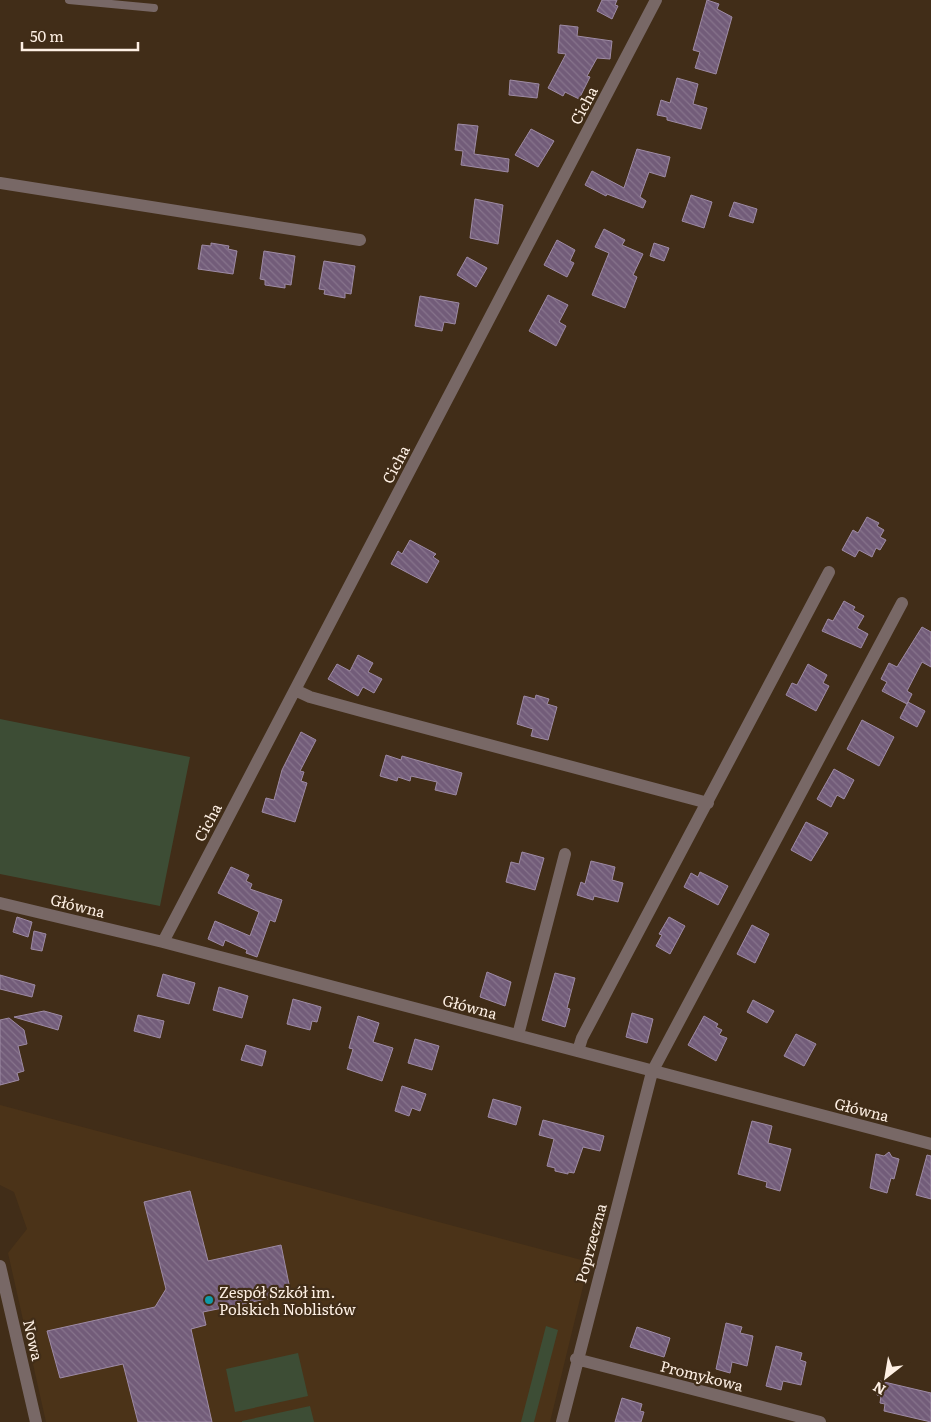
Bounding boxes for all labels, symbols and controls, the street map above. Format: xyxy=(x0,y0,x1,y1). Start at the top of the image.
scale bar xyxy=(22,20,139,52)
text: 50 m xyxy=(30,24,64,47)
street label: Cicha xyxy=(563,81,603,128)
street label: Cicha xyxy=(375,440,415,487)
street label: Cicha xyxy=(187,798,227,845)
street label: Główna xyxy=(48,887,109,923)
street label: Główna xyxy=(440,988,501,1025)
street label: Główna xyxy=(832,1091,893,1127)
street label: Poprzeczna xyxy=(568,1200,612,1285)
place label: Zespół Szkół im. Polskich Noblistów xyxy=(219,1280,356,1320)
marker: Zespół Szkół im. Polskich Noblistów xyxy=(203,1294,215,1306)
street label: Nowa xyxy=(18,1317,50,1364)
north arrow xyxy=(861,1352,911,1402)
street label: Promykowa xyxy=(658,1354,747,1397)
text: N xyxy=(868,1377,889,1401)

